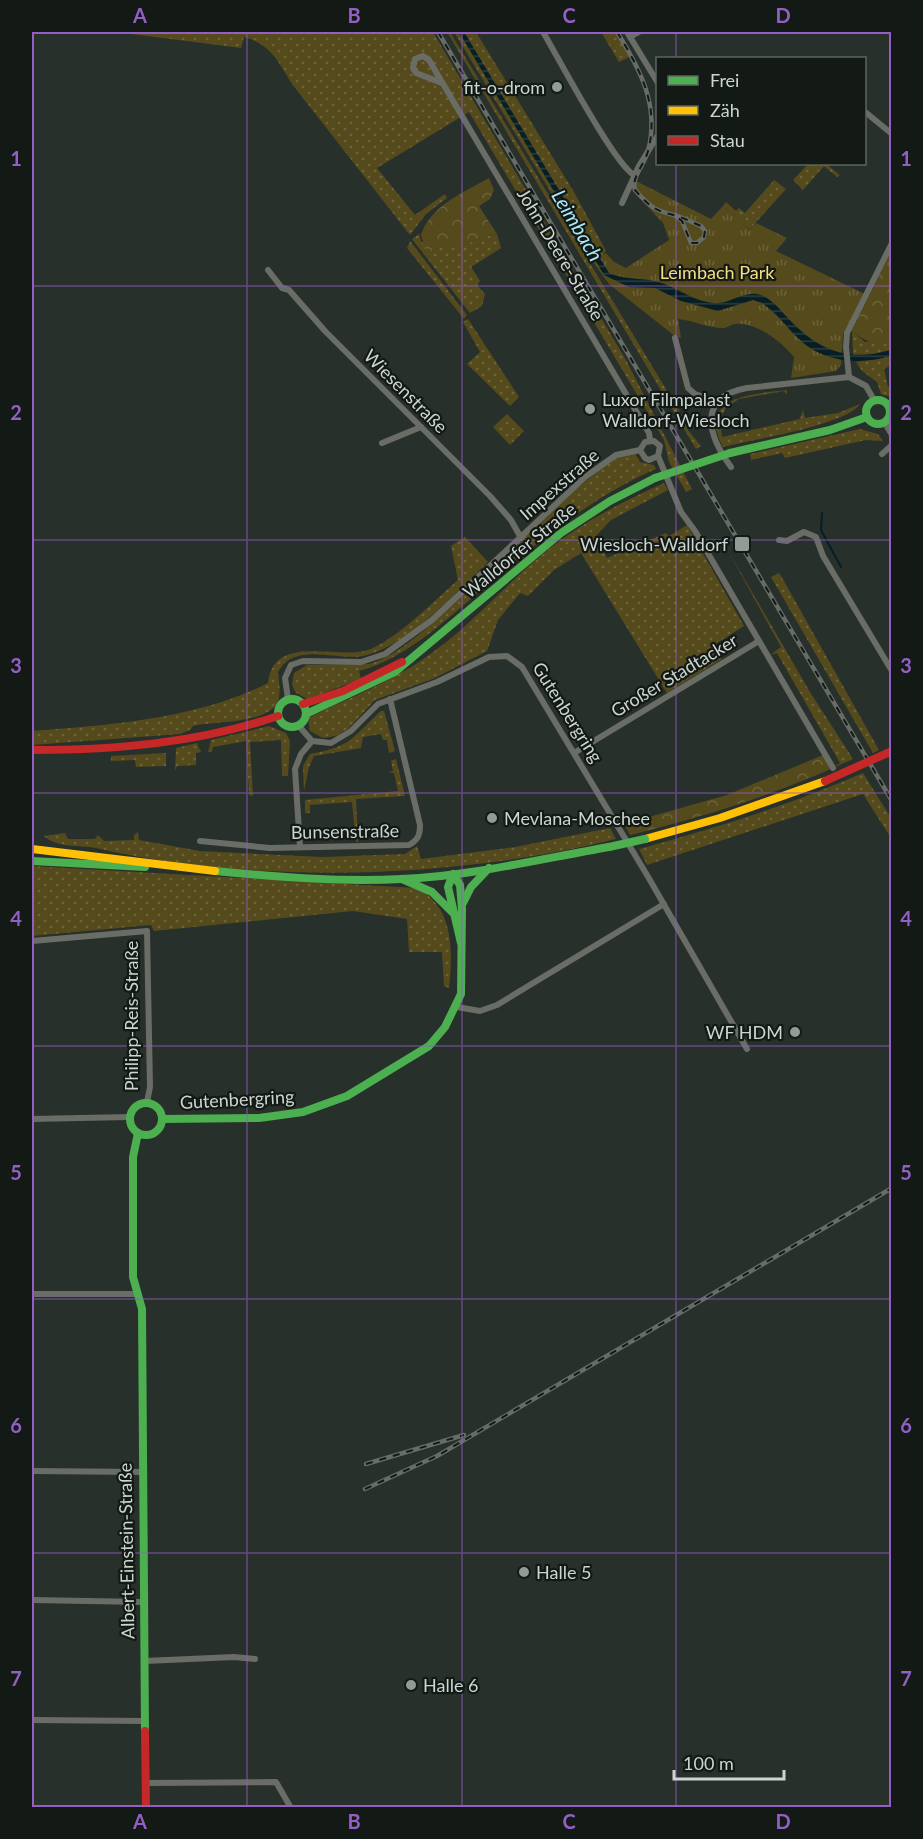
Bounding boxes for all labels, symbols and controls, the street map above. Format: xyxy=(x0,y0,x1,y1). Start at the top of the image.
text: A xyxy=(132,3,147,27)
text: B xyxy=(347,3,361,27)
text: C xyxy=(562,3,576,27)
text: D xyxy=(775,3,791,27)
legend xyxy=(656,57,866,165)
text: Frei xyxy=(710,69,739,91)
place label: fit-o-drom xyxy=(463,76,545,98)
marker: fit-o-drom xyxy=(550,80,564,94)
text: Zäh xyxy=(710,99,740,121)
text: Stau xyxy=(710,129,745,151)
text: 1 xyxy=(10,146,22,170)
text: 1 xyxy=(900,146,912,170)
street label: John-Deere-Straße xyxy=(513,184,609,324)
water label: Leimbach xyxy=(547,185,609,265)
park label: Leimbach Park xyxy=(660,261,775,283)
street label: Wiesenstraße xyxy=(360,345,452,437)
place label: Luxor Filmpalast Walldorf-Wiesloch xyxy=(602,388,750,431)
text: 2 xyxy=(10,400,22,424)
text: 2 xyxy=(900,400,912,424)
marker: Luxor Filmpalast Walldorf-Wiesloch xyxy=(583,402,597,416)
street label: Impexstraße xyxy=(515,444,603,524)
street label: Walldorfer Straße xyxy=(458,498,580,602)
place label: Wiesloch-Walldorf xyxy=(580,533,729,555)
marker: Wiesloch-Walldorf xyxy=(733,535,751,553)
street label: Großer Stadtacker xyxy=(607,628,742,721)
text: 3 xyxy=(10,653,22,677)
text: 3 xyxy=(900,653,912,677)
street label: Gutenbergring xyxy=(528,658,608,766)
place label: Mevlana-Moschee xyxy=(504,807,650,829)
marker: Mevlana-Moschee xyxy=(485,811,499,825)
street label: Bunsenstraße xyxy=(291,819,399,843)
text: 4 xyxy=(10,906,22,930)
text: 4 xyxy=(900,906,912,930)
street label: Philipp-Reis-Straße xyxy=(120,941,142,1091)
place label: WF HDM xyxy=(706,1021,783,1043)
marker: WF HDM xyxy=(788,1025,802,1039)
street label: Gutenbergring xyxy=(179,1085,295,1113)
text: 5 xyxy=(10,1160,22,1184)
text: 5 xyxy=(900,1160,912,1184)
text: 6 xyxy=(10,1413,22,1437)
text: 6 xyxy=(900,1413,912,1437)
street label: Albert-Einstein-Straße xyxy=(113,1463,139,1639)
place label: Halle 5 xyxy=(536,1561,591,1583)
marker: Halle 5 xyxy=(517,1565,531,1579)
text: 7 xyxy=(10,1666,22,1690)
text: 7 xyxy=(900,1666,912,1690)
place label: Halle 6 xyxy=(423,1674,478,1696)
marker: Halle 6 xyxy=(404,1678,418,1692)
scale bar xyxy=(674,1743,784,1781)
text: 100 m xyxy=(683,1752,734,1774)
text: A xyxy=(132,1809,147,1833)
text: B xyxy=(347,1809,361,1833)
text: C xyxy=(562,1809,576,1833)
text: D xyxy=(775,1809,791,1833)

